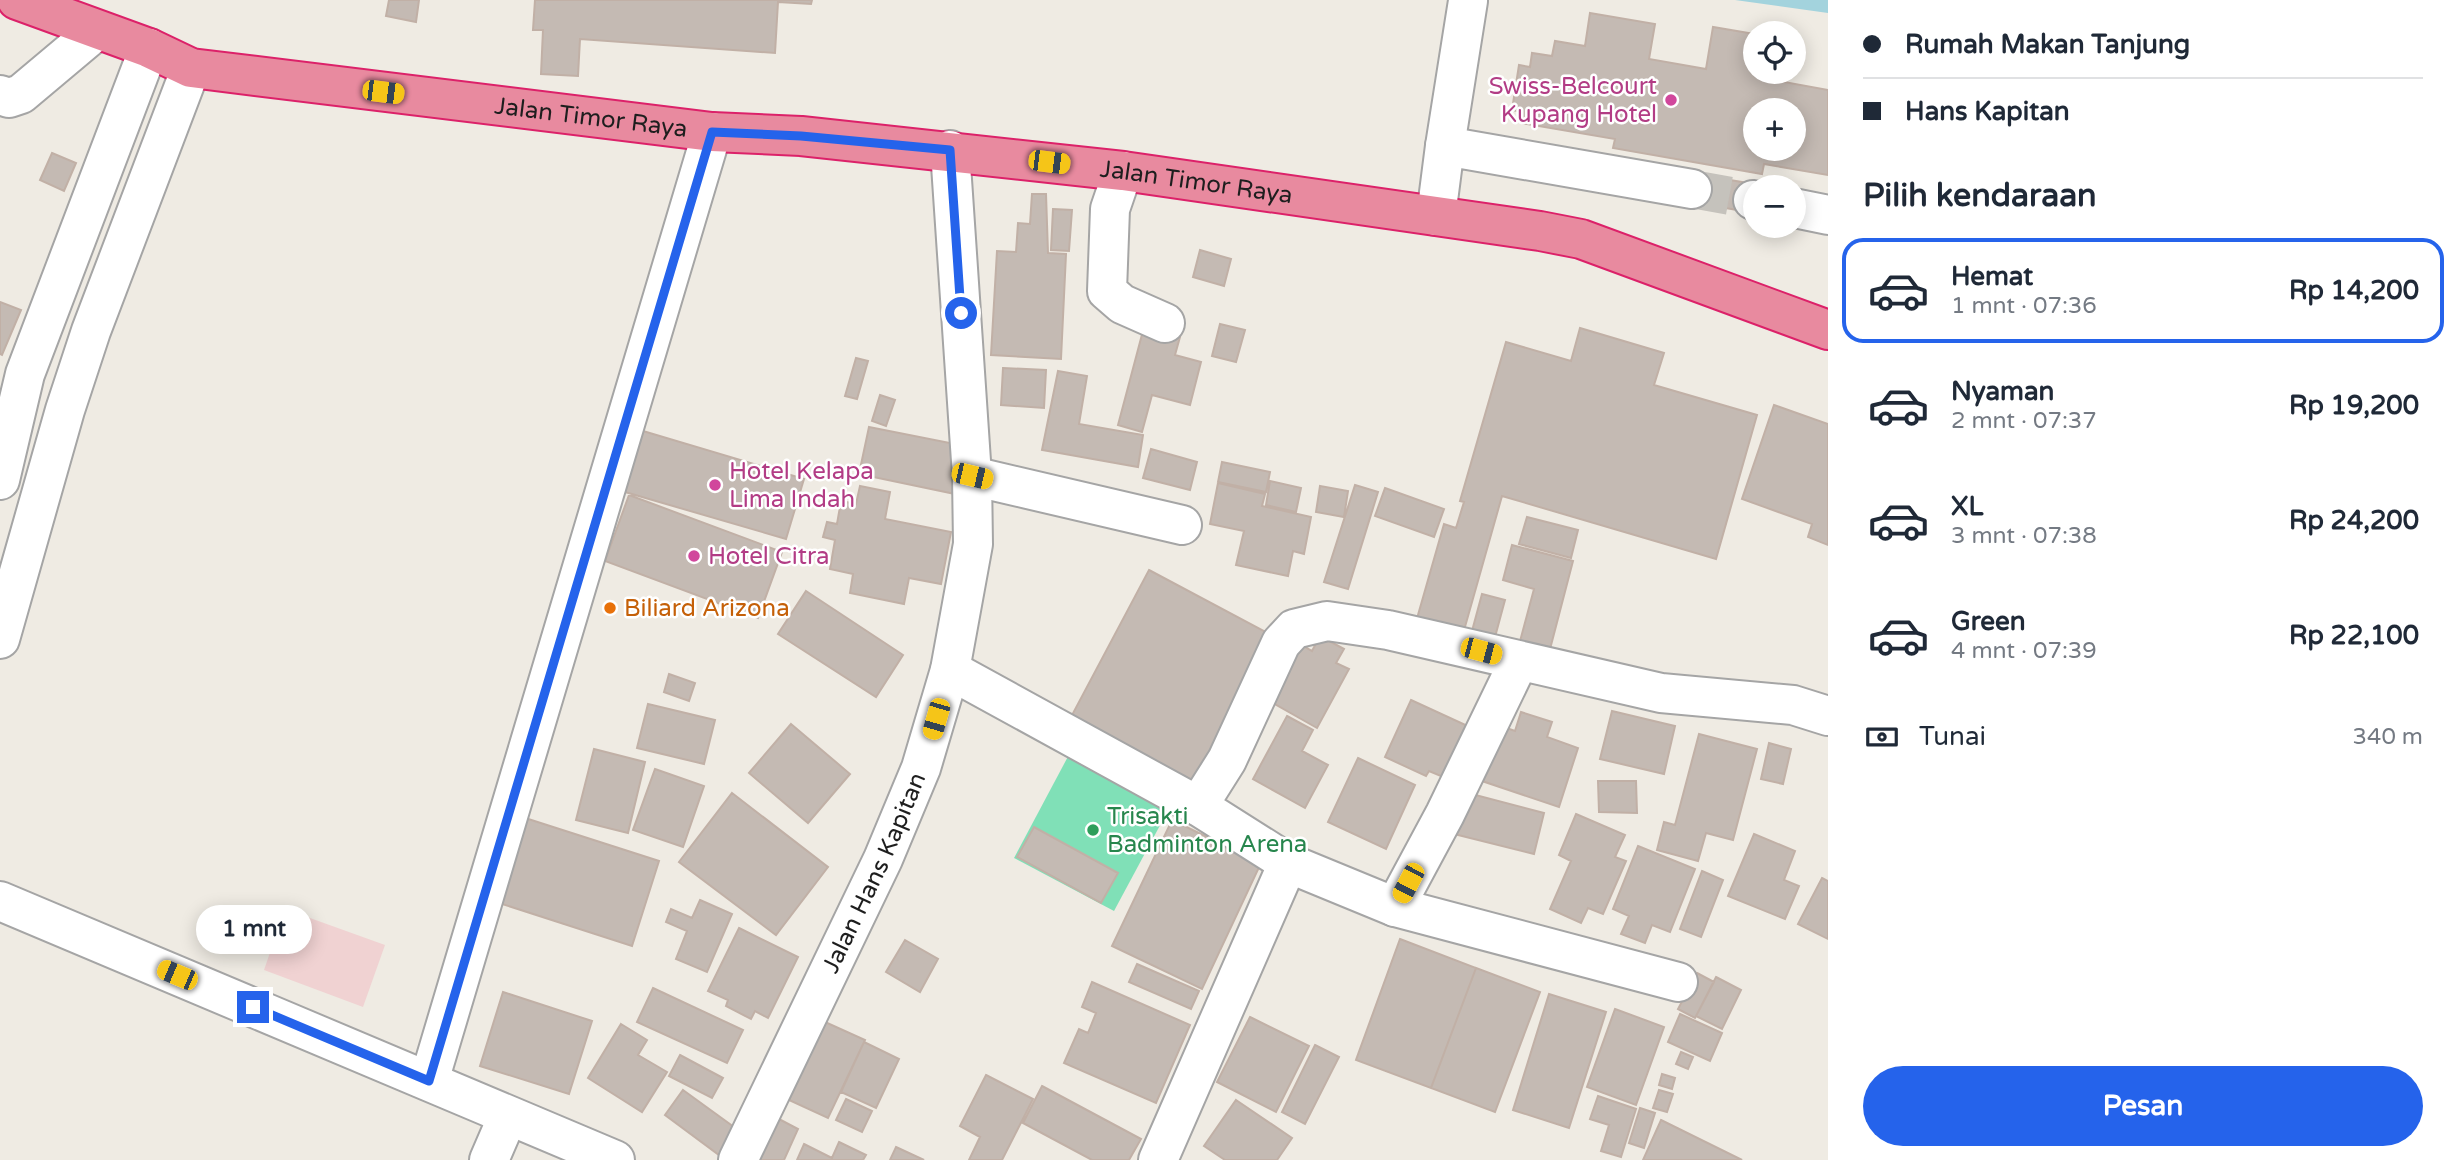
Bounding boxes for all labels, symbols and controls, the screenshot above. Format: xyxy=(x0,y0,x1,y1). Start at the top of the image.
map controls xyxy=(1743,21,1806,238)
button: locate xyxy=(1743,21,1806,84)
text: Rumah Makan Tanjung xyxy=(1905,29,2190,60)
place label: Swiss-Belcourt Kupang Hotel xyxy=(1489,72,1657,129)
car xyxy=(361,79,406,105)
street label: Jalan Timor Raya xyxy=(493,91,689,144)
marker: Swiss-Belcourt Kupang Hotel xyxy=(1663,92,1679,108)
text: Hans Kapitan xyxy=(1905,96,2070,127)
button: + xyxy=(1743,98,1806,161)
car xyxy=(1027,149,1072,175)
street label: Jalan Timor Raya xyxy=(1099,155,1294,210)
button: − xyxy=(1743,175,1806,238)
text: Pilih kendaraan xyxy=(1863,177,2097,215)
icon: car xyxy=(1867,259,1930,322)
text: Hemat xyxy=(1951,261,2033,292)
text: Rp 14,200 xyxy=(2289,275,2419,306)
text: 1 mnt · 07:36 xyxy=(1951,292,2097,320)
route start xyxy=(945,297,977,329)
icon: car xyxy=(1867,374,1930,437)
text: Nyaman xyxy=(1951,376,2054,407)
text: Rp 19,200 xyxy=(2289,390,2419,421)
text: 2 mnt · 07:37 xyxy=(1951,407,2097,435)
place label: Hotel Kelapa Lima Indah xyxy=(729,457,874,514)
car xyxy=(950,461,995,491)
marker: Hotel Kelapa Lima Indah xyxy=(707,477,723,493)
icon: car xyxy=(1867,489,1930,552)
text: XL xyxy=(1951,491,1983,522)
text: Rp 24,200 xyxy=(2289,505,2419,536)
text: 3 mnt · 07:38 xyxy=(1951,522,2097,550)
place label: Hotel Citra xyxy=(708,542,830,571)
marker: Hotel Citra xyxy=(686,548,702,564)
place label: Biliard Arizona xyxy=(624,594,790,623)
marker: Biliard Arizona xyxy=(602,600,618,616)
icon: car xyxy=(1867,604,1930,667)
text: Green xyxy=(1951,606,2026,637)
text: Rp 22,100 xyxy=(2289,620,2419,651)
car xyxy=(1458,635,1505,667)
text: 4 mnt · 07:39 xyxy=(1951,637,2097,665)
car xyxy=(921,696,952,742)
icon: cash xyxy=(1863,718,1901,756)
text: Tunai xyxy=(1919,721,1986,752)
text: 340 m xyxy=(2353,723,2423,751)
street label: Jalan Hans Kapitan xyxy=(816,768,932,978)
place label: Trisakti Badminton Arena xyxy=(1107,802,1307,859)
marker: Trisakti Badminton Arena xyxy=(1085,822,1101,838)
car xyxy=(1389,860,1428,906)
callout: 1 mnt xyxy=(195,906,311,954)
text: 1 mnt xyxy=(222,915,286,943)
car xyxy=(154,957,201,993)
route end xyxy=(237,991,269,1023)
button: Pesan xyxy=(1863,1066,2423,1146)

